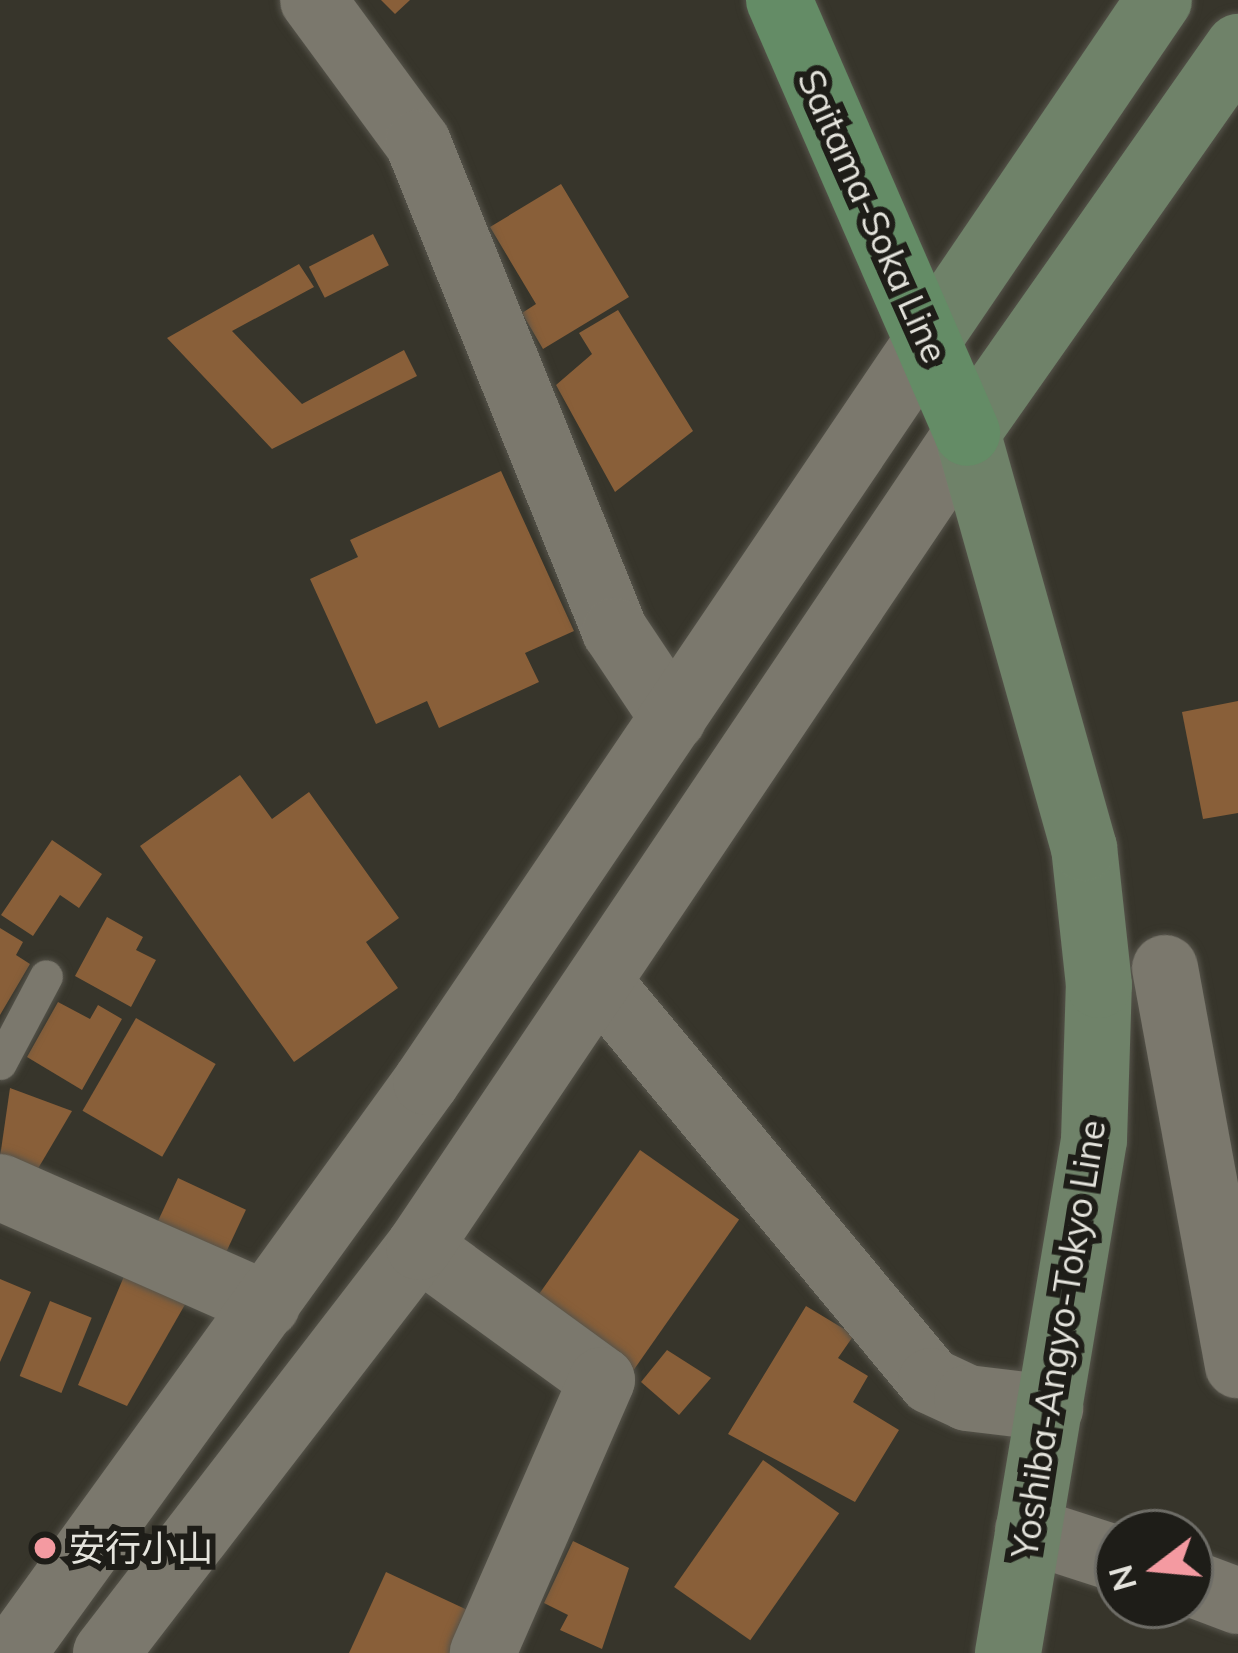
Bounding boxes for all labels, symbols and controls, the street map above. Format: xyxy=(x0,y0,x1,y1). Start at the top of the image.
street label: Saitama-Soka Line xyxy=(789,63,957,369)
street label: Yoshiba-Angyo-Tokyo Line xyxy=(1002,1117,1114,1561)
north arrow xyxy=(1094,1509,1214,1629)
place label: 安行小山 xyxy=(69,1526,213,1570)
marker: 安行小山 xyxy=(32,1535,58,1561)
text: N xyxy=(1099,1561,1145,1596)

